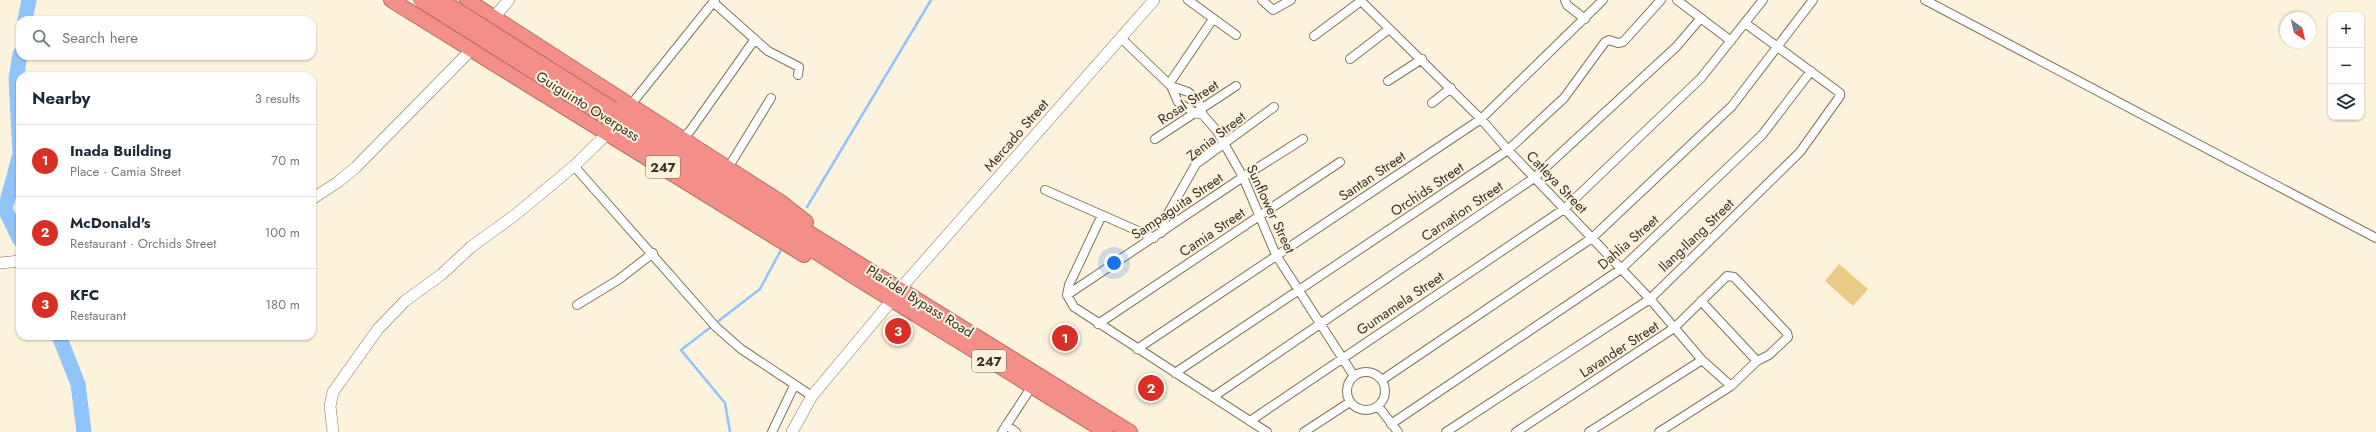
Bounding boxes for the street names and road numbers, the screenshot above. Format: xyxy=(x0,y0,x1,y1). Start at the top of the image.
street label: Guiguinto Overpass xyxy=(532,66,644,146)
street label: Rosal Street xyxy=(1154,75,1223,129)
street label: Mercado Street xyxy=(979,94,1053,175)
street label: Zenia Street xyxy=(1182,106,1250,165)
street label: Santan Street xyxy=(1335,146,1410,206)
street label: Catleya Street xyxy=(1522,146,1593,218)
road number: 247 xyxy=(646,156,680,178)
street label: Orchids Street xyxy=(1386,157,1468,221)
street label: Sunflower Street xyxy=(1242,161,1301,257)
street label: Sampaguita Street xyxy=(1127,168,1227,244)
street label: Carnation Street xyxy=(1417,176,1507,246)
street label: Ilang-Ilang Street xyxy=(1654,193,1739,276)
street label: Camia Street xyxy=(1175,202,1249,261)
street label: Dahlia Street xyxy=(1593,209,1663,274)
street label: Plaridel Bypass Road xyxy=(863,260,977,342)
street label: Gumamela Street xyxy=(1352,266,1448,340)
street label: Lavander Street xyxy=(1575,316,1663,382)
road number: 247 xyxy=(972,350,1006,372)

